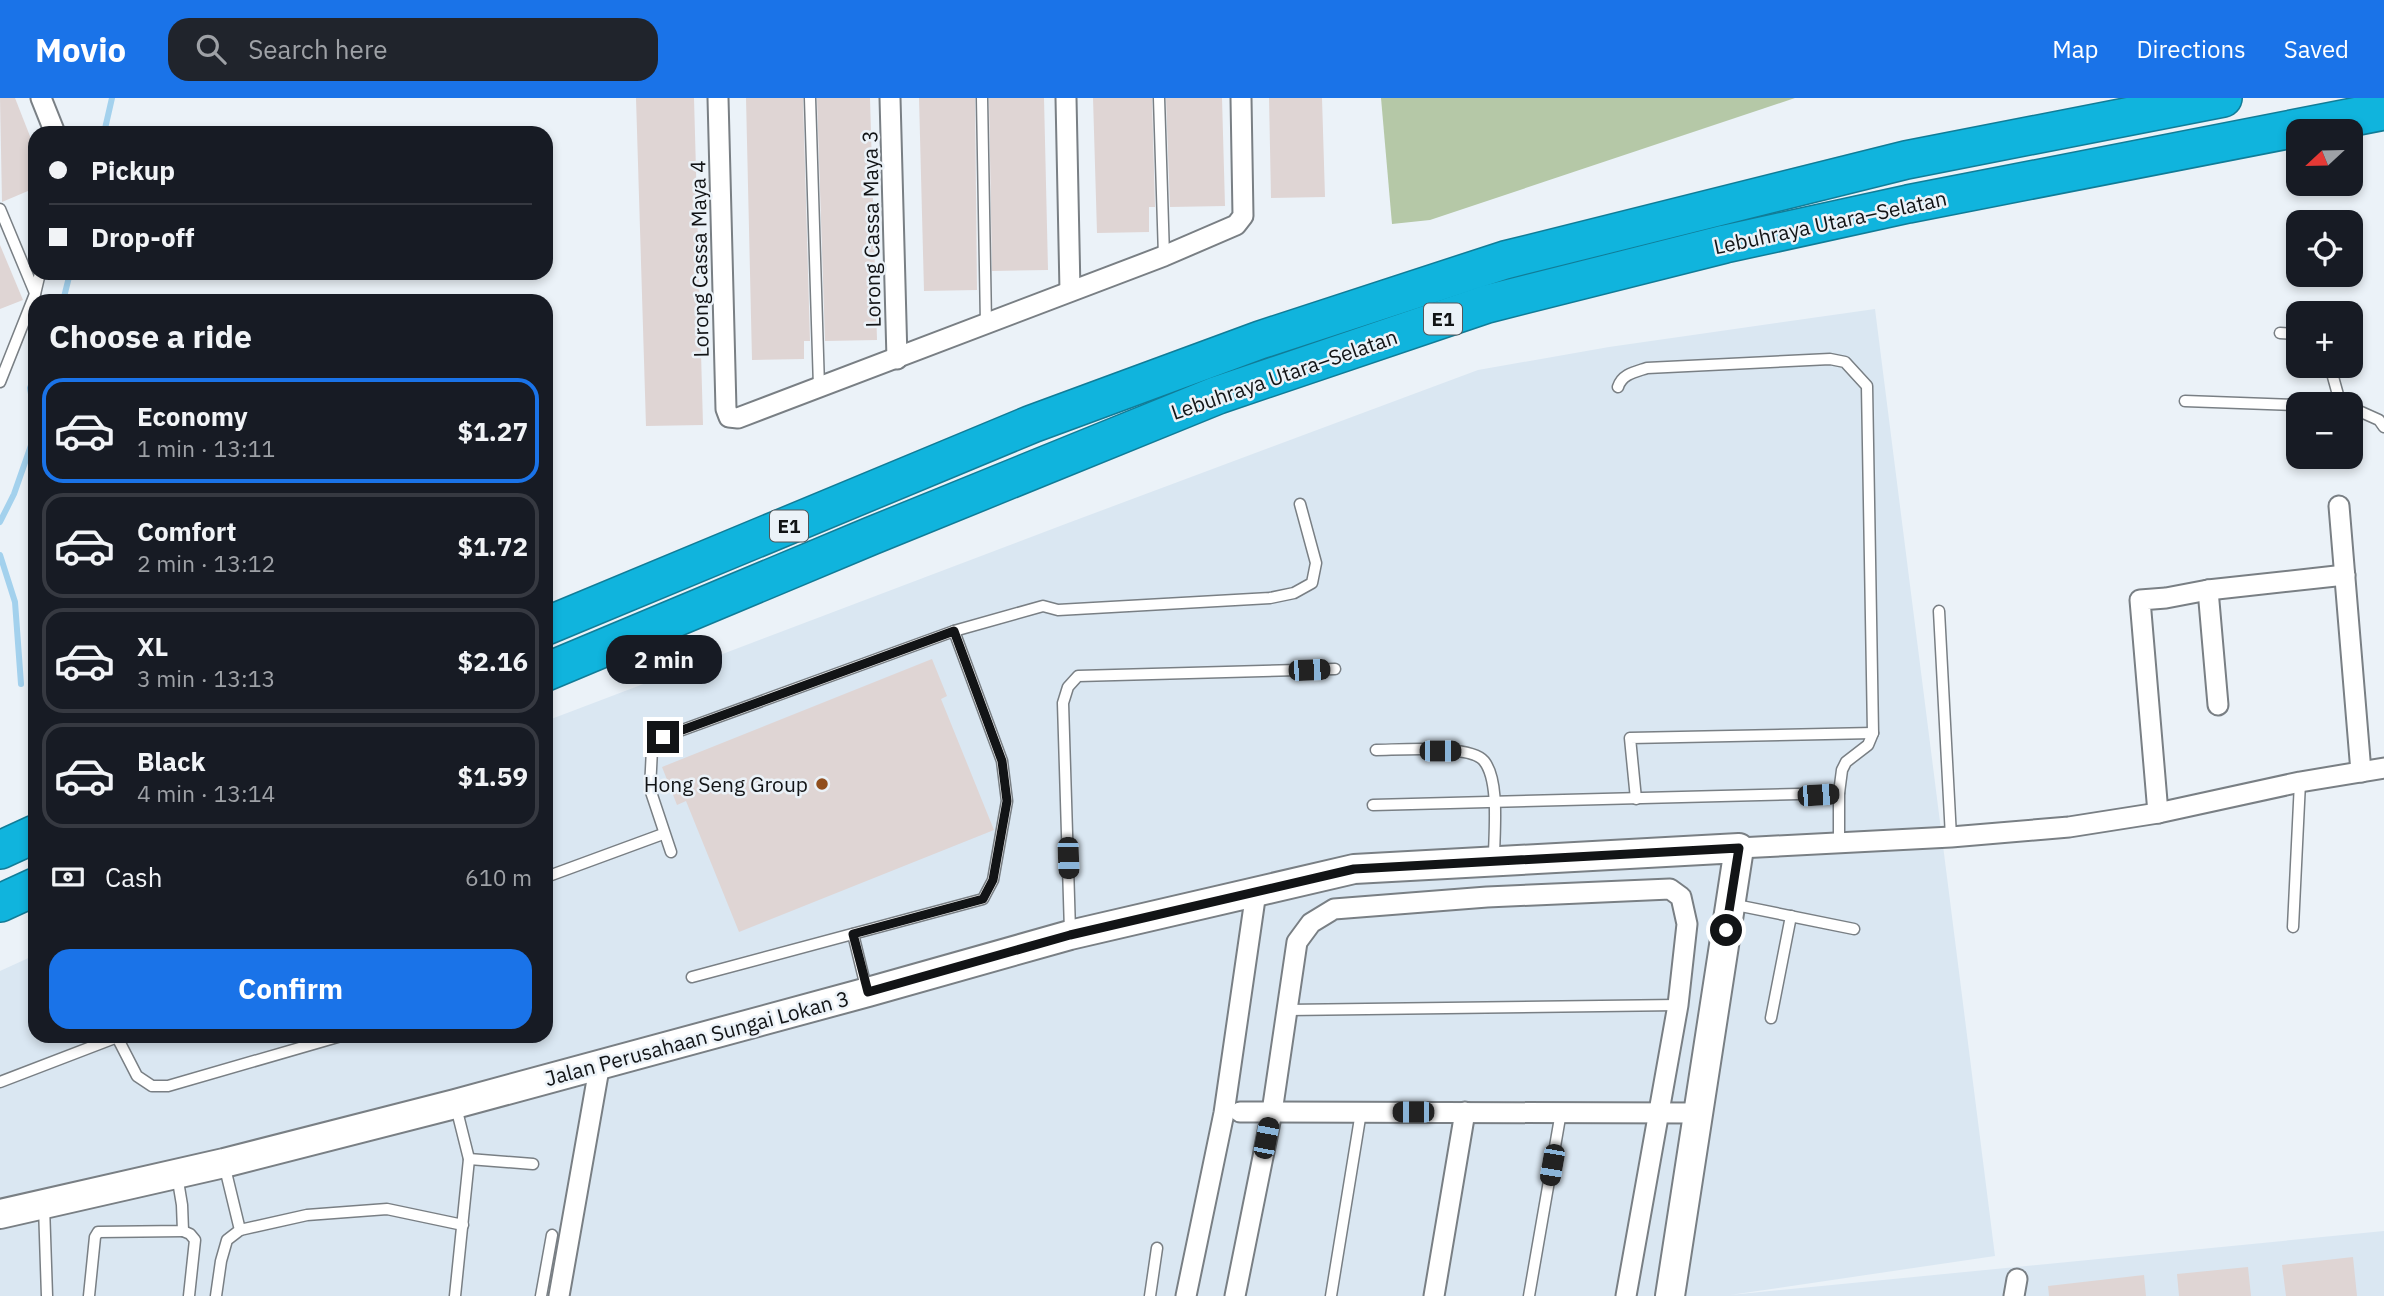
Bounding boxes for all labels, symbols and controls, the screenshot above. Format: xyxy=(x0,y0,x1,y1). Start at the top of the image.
search box xyxy=(168,18,658,81)
text: Movio xyxy=(35,28,126,71)
icon: search xyxy=(192,30,230,68)
text: Search here xyxy=(248,32,388,66)
text: Map xyxy=(2052,33,2098,65)
text: Directions xyxy=(2136,33,2246,65)
text: Saved xyxy=(2284,33,2349,65)
north arrow xyxy=(2286,119,2362,196)
map controls xyxy=(2286,119,2363,469)
street label: Lorong Cassa Maya 3 xyxy=(855,130,887,328)
text: Pickup xyxy=(91,153,175,187)
street label: Lorong Cassa Maya 4 xyxy=(683,160,715,358)
street label: Lebuhraya Utara–Selatan xyxy=(1711,184,1949,260)
button: locate xyxy=(2286,210,2363,287)
text: Drop-off xyxy=(91,220,194,254)
button: + xyxy=(2286,301,2363,378)
road number: E1 xyxy=(1424,304,1462,334)
text: Choose a ride xyxy=(49,315,252,357)
street label: Lebuhraya Utara–Selatan xyxy=(1167,322,1401,426)
button: − xyxy=(2286,392,2363,469)
icon: car xyxy=(53,399,116,462)
text: Economy xyxy=(137,399,248,433)
text: $1.27 xyxy=(458,414,528,448)
text: 1 min · 13:11 xyxy=(137,433,275,463)
road number: E1 xyxy=(770,510,808,542)
icon: car xyxy=(53,514,116,577)
text: Comfort xyxy=(137,514,236,548)
text: $1.72 xyxy=(458,529,528,563)
text: 2 min · 13:12 xyxy=(137,548,275,578)
icon: car xyxy=(53,629,116,692)
text: XL xyxy=(137,629,168,663)
callout: 2 min xyxy=(605,636,721,684)
text: $2.16 xyxy=(458,644,528,678)
text: 2 min xyxy=(634,644,694,674)
car xyxy=(1288,659,1331,681)
text: 3 min · 13:13 xyxy=(137,663,275,693)
route end xyxy=(647,721,679,753)
car xyxy=(1420,741,1462,762)
icon: car xyxy=(53,744,116,807)
text: Black xyxy=(137,744,205,778)
text: $1.59 xyxy=(458,759,528,793)
place label: Hong Seng Group xyxy=(644,770,808,798)
marker: Hong Seng Group xyxy=(814,776,830,792)
text: 4 min · 13:14 xyxy=(137,778,275,808)
car xyxy=(1797,783,1840,807)
car xyxy=(1057,837,1080,879)
icon: cash xyxy=(49,858,87,896)
text: Cash xyxy=(105,860,162,894)
text: 610 m xyxy=(465,862,532,892)
route start xyxy=(1710,914,1742,946)
button: Confirm xyxy=(49,949,532,1029)
street label: Jalan Perusahaan Sungai Lokan 3 xyxy=(542,984,852,1092)
car xyxy=(1393,1102,1435,1123)
car xyxy=(1252,1115,1281,1161)
car xyxy=(1539,1142,1566,1188)

